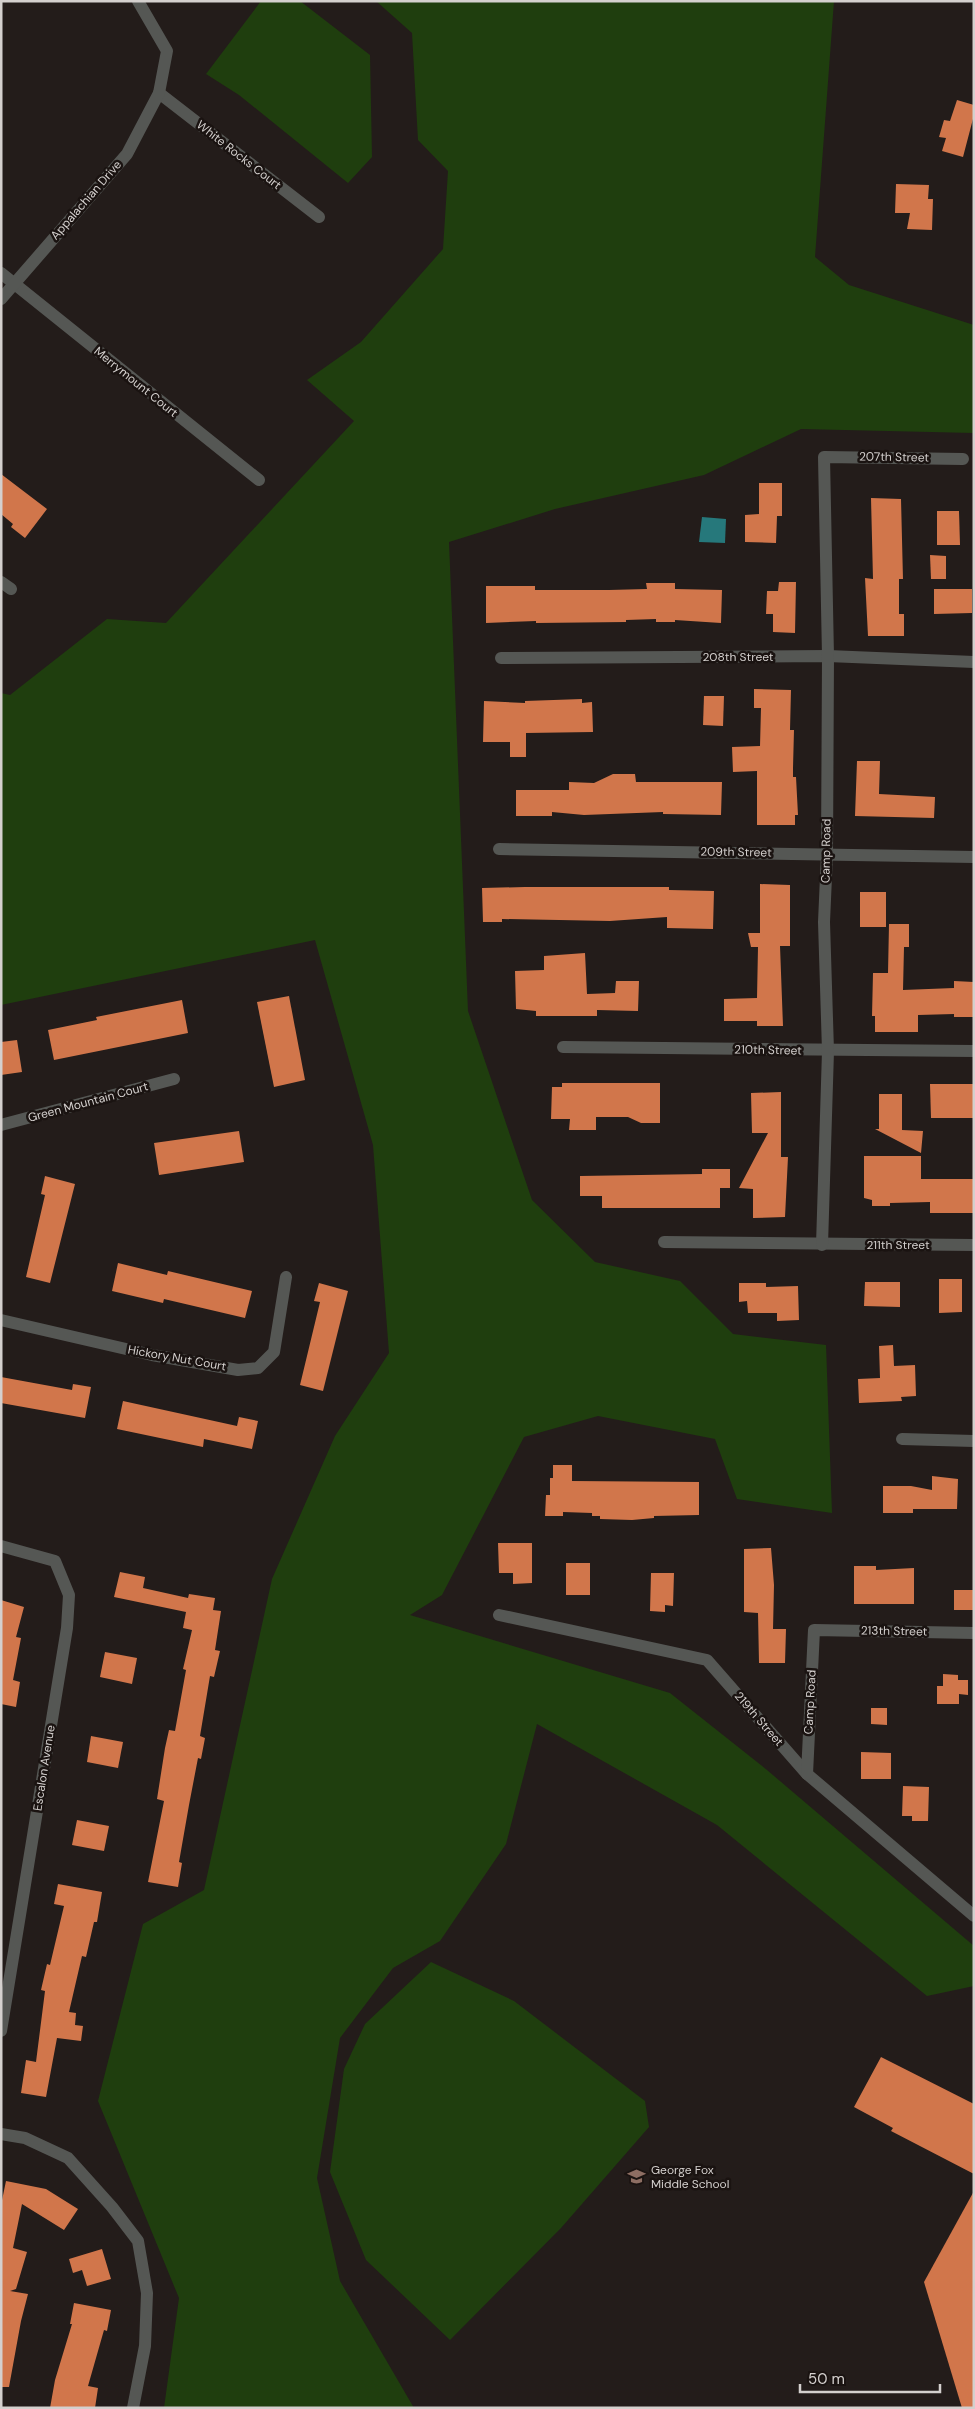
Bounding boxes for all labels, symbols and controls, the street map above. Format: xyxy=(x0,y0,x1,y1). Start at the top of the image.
street label: White Rocks Court xyxy=(193,117,285,193)
street label: Appalachian Drive xyxy=(47,157,125,243)
street label: Merrymount Court xyxy=(91,343,182,421)
street label: 207th Street xyxy=(859,448,929,466)
street label: 208th Street xyxy=(702,649,774,665)
street label: Camp Road xyxy=(817,819,835,883)
street label: 209th Street xyxy=(700,843,772,861)
street label: 210th Street xyxy=(734,1041,802,1059)
street label: Green Mountain Court xyxy=(26,1078,150,1126)
street label: 211th Street xyxy=(866,1237,930,1253)
street label: Hickory Nut Court xyxy=(126,1341,228,1375)
street label: 213th Street xyxy=(861,1622,928,1640)
street label: Camp Road xyxy=(800,1669,820,1735)
street label: 219th Street xyxy=(731,1688,787,1750)
street label: Escalon Avenue xyxy=(29,1724,59,1812)
place label: George Fox Middle School xyxy=(651,2162,729,2192)
school or university icon: George Fox Middle School xyxy=(627,2167,647,2187)
scale bar xyxy=(800,2362,940,2394)
text: 50 m xyxy=(808,2369,845,2389)

